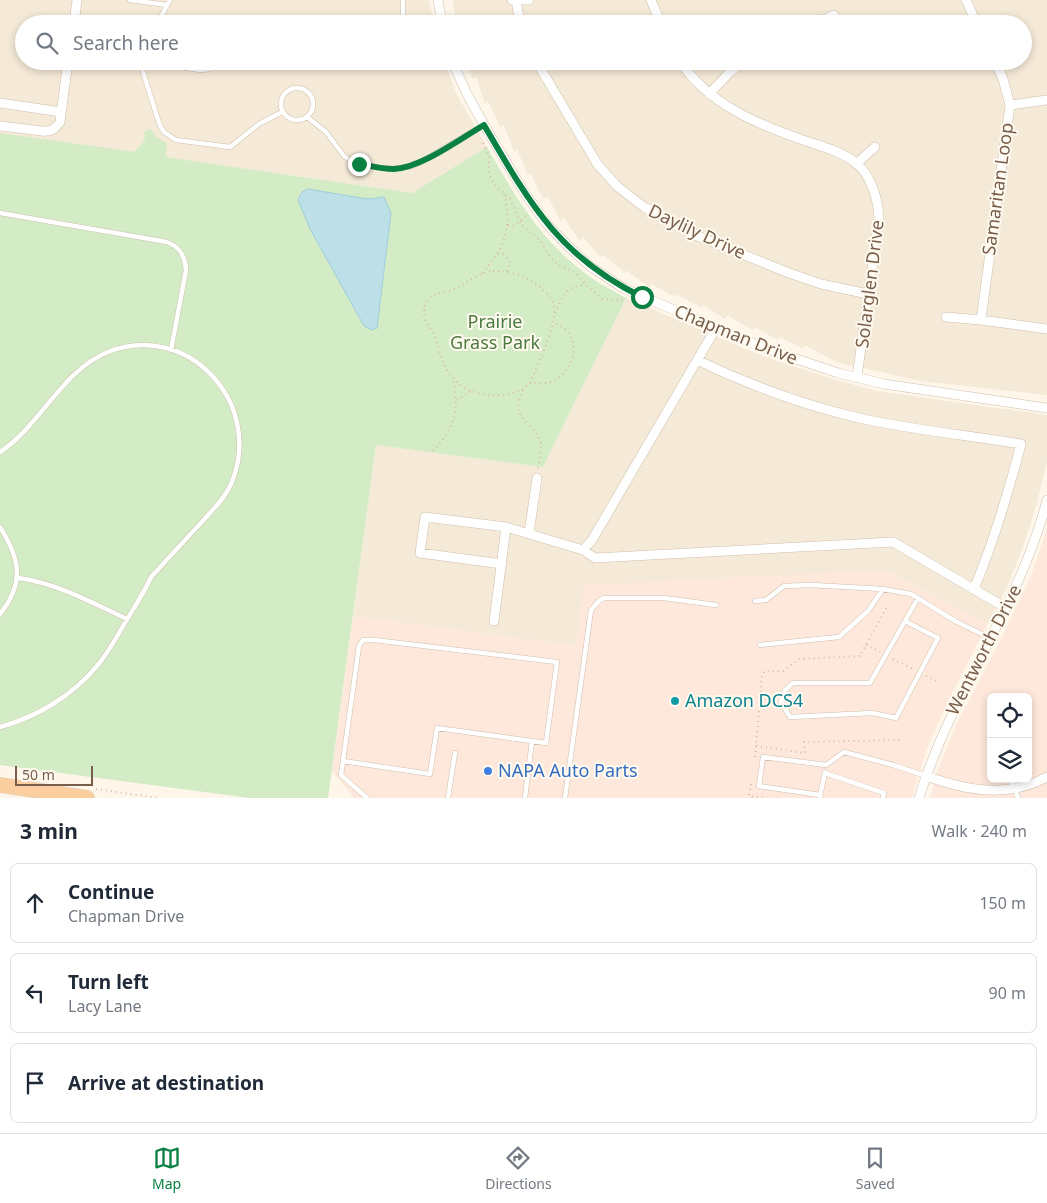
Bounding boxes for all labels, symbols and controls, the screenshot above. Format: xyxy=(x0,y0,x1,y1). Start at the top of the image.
search box xyxy=(15,15,1032,70)
icon: search xyxy=(33,29,61,57)
text: Search here xyxy=(73,30,179,56)
street label: Samaritan Loop xyxy=(976,121,1018,257)
route end xyxy=(348,153,371,176)
street label: Daylily Drive xyxy=(645,198,750,264)
street label: Solarglen Drive xyxy=(849,218,889,349)
route start xyxy=(631,286,654,309)
street label: Chapman Drive xyxy=(671,298,802,370)
park label: Prairie Grass Park xyxy=(450,309,541,354)
street label: Wentworth Drive xyxy=(940,580,1026,719)
place label: Amazon DCS4 xyxy=(685,688,803,712)
map controls xyxy=(987,693,1032,783)
button: locate xyxy=(987,693,1032,738)
marker: Amazon DCS4 xyxy=(669,695,681,707)
button: layers xyxy=(987,738,1032,783)
place label: NAPA Auto Parts xyxy=(498,758,638,782)
scale bar xyxy=(15,763,92,786)
text: 50 m xyxy=(22,765,55,784)
marker: NAPA Auto Parts xyxy=(482,765,494,777)
text: 3 min xyxy=(20,817,78,845)
text: Walk · 240 m xyxy=(932,820,1027,842)
text: Continue xyxy=(68,879,154,905)
icon: ahead xyxy=(21,889,49,917)
text: 150 m xyxy=(979,892,1026,914)
text: Chapman Drive xyxy=(68,905,184,927)
text: Turn left xyxy=(68,969,149,995)
icon: left xyxy=(21,979,49,1007)
text: 90 m xyxy=(989,982,1026,1004)
text: Lacy Lane xyxy=(68,995,142,1017)
icon: arrive xyxy=(21,1069,49,1097)
text: Arrive at destination xyxy=(68,1070,264,1096)
tab: Map xyxy=(152,1144,181,1193)
tab: Directions xyxy=(485,1144,552,1193)
tab: Saved xyxy=(856,1144,895,1193)

